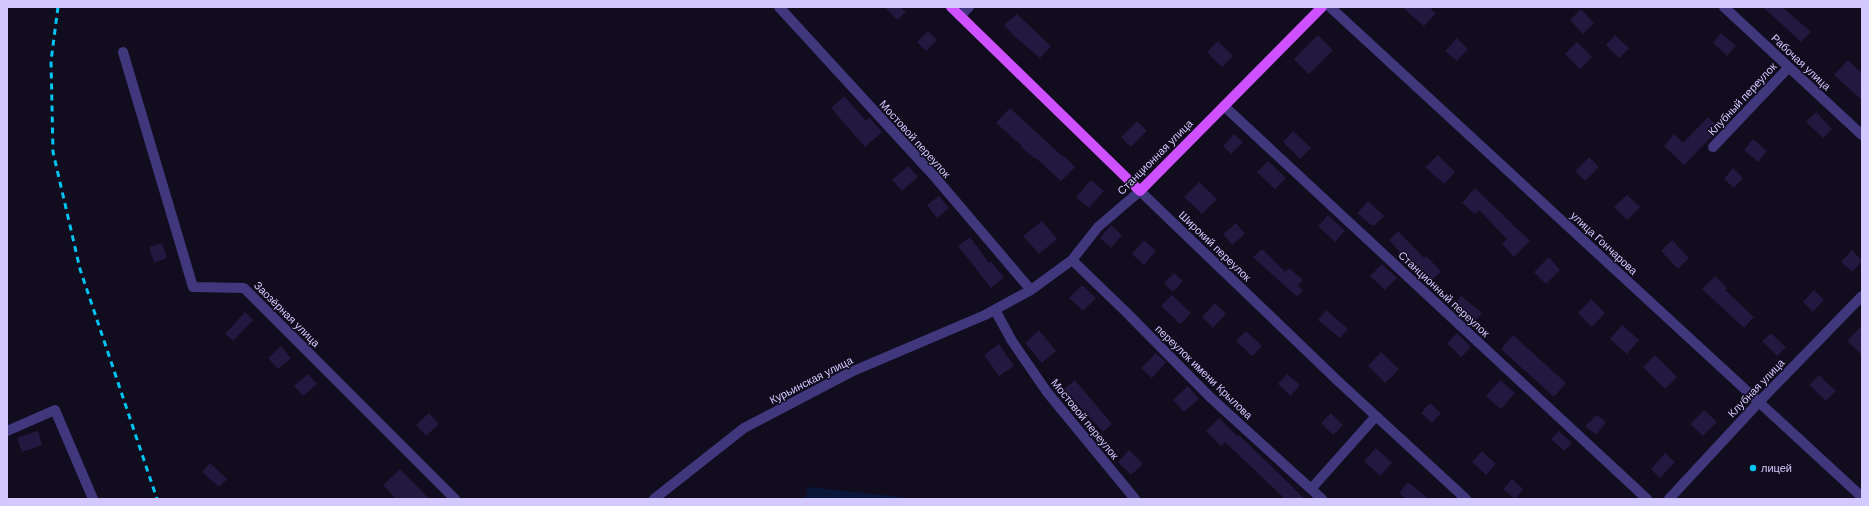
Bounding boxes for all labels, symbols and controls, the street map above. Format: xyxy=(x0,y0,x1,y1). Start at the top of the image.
street label: Рабочая улица xyxy=(1768,31,1834,94)
street label: Клубный переулок xyxy=(1705,59,1780,138)
street label: Мостовой переулок xyxy=(876,97,954,181)
street label: Станционная улица xyxy=(1114,116,1196,198)
street label: Широкий переулок xyxy=(1176,208,1254,284)
street label: улица Гончарова xyxy=(1568,208,1641,278)
street label: Станционный переулок xyxy=(1395,248,1493,340)
street label: Заозёрная улица xyxy=(251,278,323,350)
street label: переулок имени Крылова xyxy=(1152,322,1256,423)
street label: Курьинская улица xyxy=(767,353,856,407)
street label: Клубная улица xyxy=(1725,355,1788,420)
street label: Мостовой переулок xyxy=(1048,376,1122,462)
place label: лицей xyxy=(1761,461,1792,475)
marker: лицей xyxy=(1748,463,1758,473)

